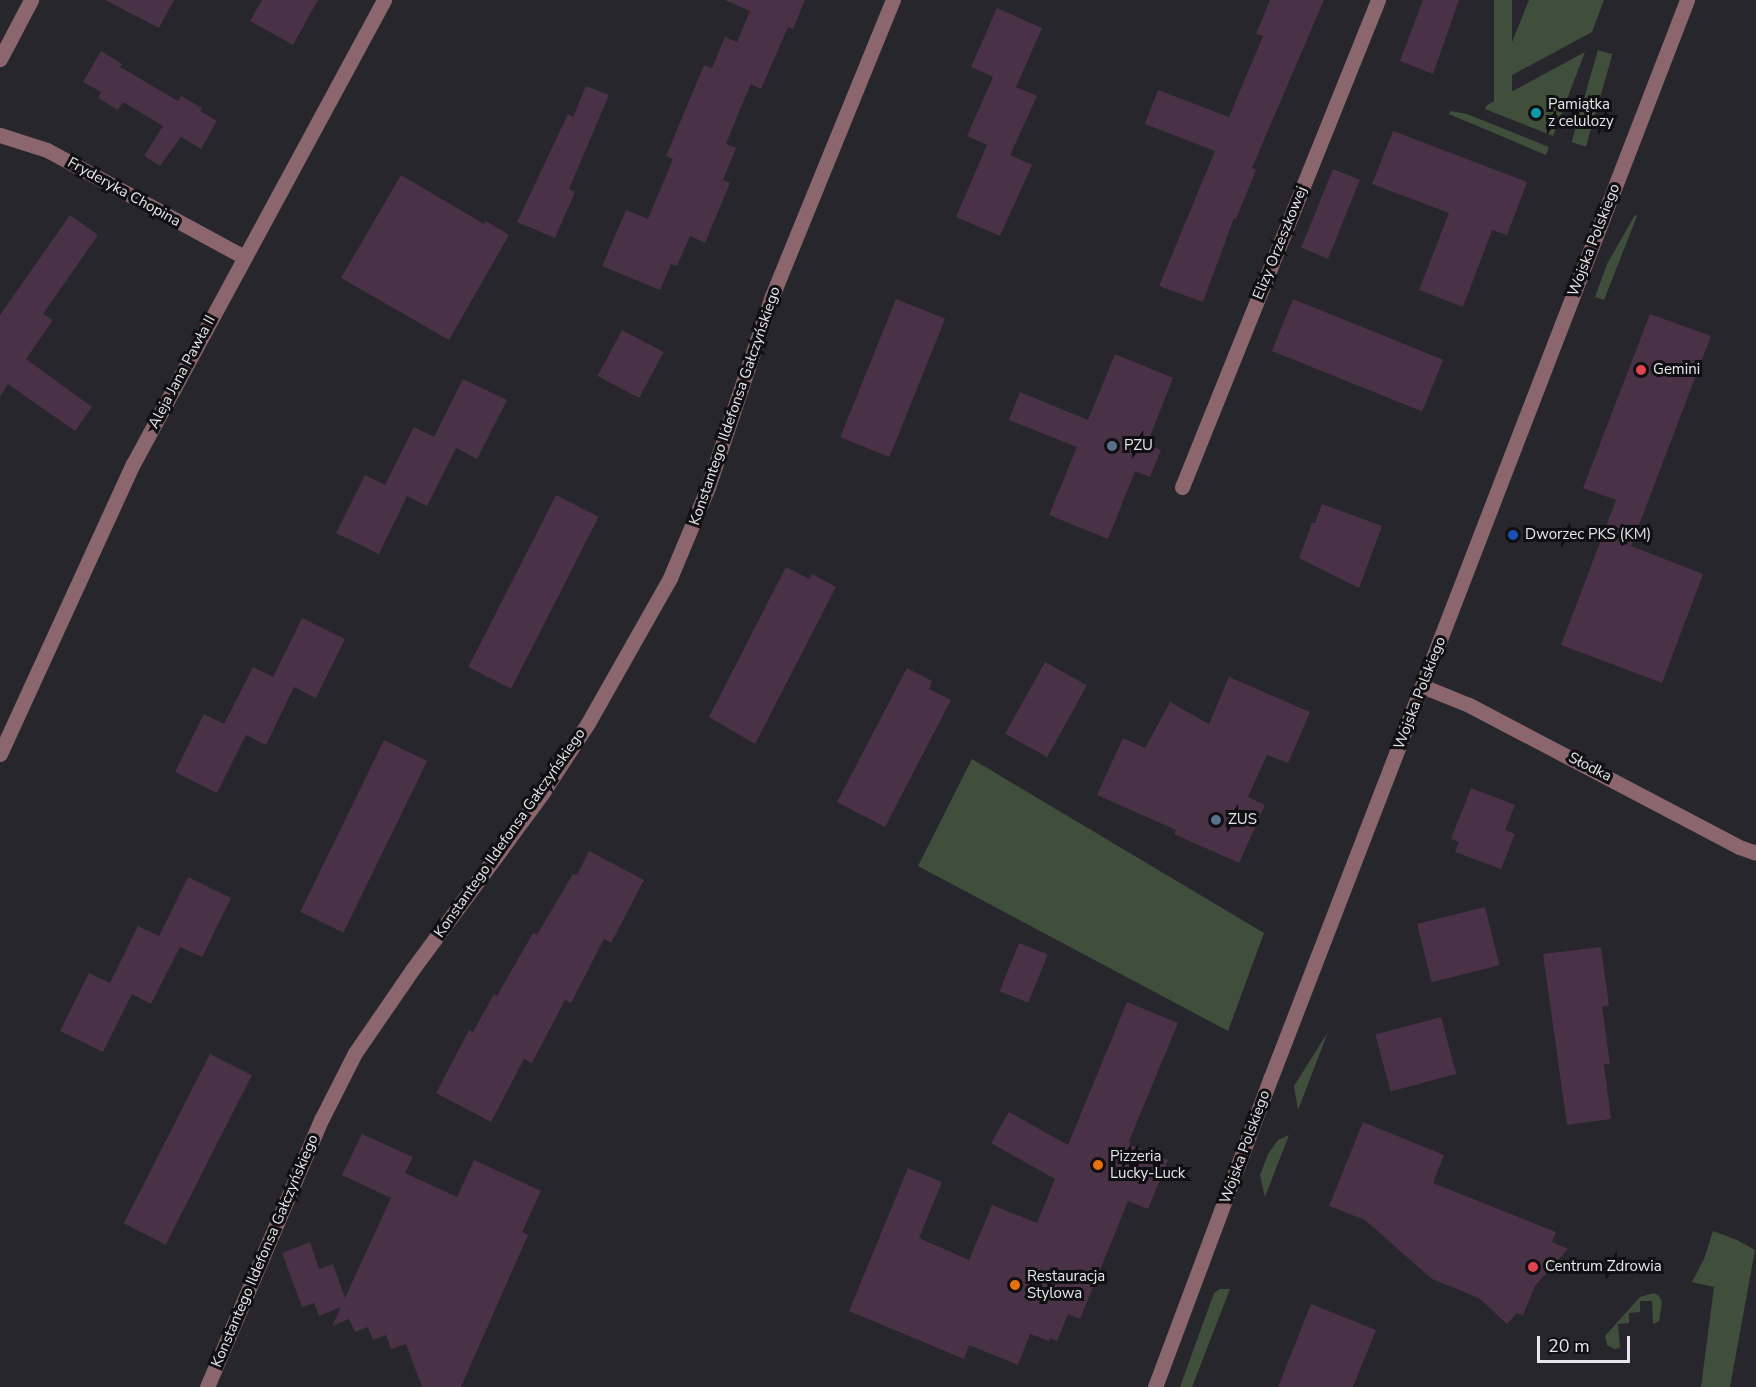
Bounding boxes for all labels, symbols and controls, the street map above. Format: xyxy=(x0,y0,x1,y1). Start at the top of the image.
place label: Pamiątka z celulozy xyxy=(1548,95,1614,130)
marker: Pamiątka z celulozy xyxy=(1529,106,1543,120)
street label: Fryderyka Chopina xyxy=(64,153,184,231)
street label: Wojska Polskiego xyxy=(1564,181,1624,299)
street label: Elizy Orzeszkowej xyxy=(1249,184,1311,302)
street label: Konstantego Ildefonsa Gałczyńskiego xyxy=(686,284,784,528)
street label: Aleja Jana Pawła II xyxy=(145,312,219,432)
place label: Gemini xyxy=(1653,361,1700,379)
marker: Gemini xyxy=(1634,363,1648,377)
place label: PZU xyxy=(1124,437,1153,455)
marker: PZU xyxy=(1105,439,1119,453)
place label: Dworzec PKS (KM) xyxy=(1525,526,1651,544)
marker: Dworzec PKS (KM) xyxy=(1506,528,1520,542)
street label: Wojska Polskiego xyxy=(1390,634,1450,752)
street label: Konstantego Ildefonsa Gałczyńskiego xyxy=(431,725,589,941)
street label: Słodka xyxy=(1565,749,1615,785)
place label: ZUS xyxy=(1228,811,1257,829)
marker: ZUS xyxy=(1209,813,1223,827)
street label: Wojska Polskiego xyxy=(1216,1088,1274,1206)
street label: Konstantego Ildefonsa Gałczyńskiego xyxy=(208,1132,322,1370)
place label: Pizzeria Lucky-Luck xyxy=(1110,1147,1185,1182)
marker: Pizzeria Lucky-Luck xyxy=(1091,1158,1105,1172)
place label: Centrum Zdrowia xyxy=(1545,1258,1662,1276)
marker: Centrum Zdrowia xyxy=(1526,1260,1540,1274)
place label: Restauracja Stylowa xyxy=(1027,1267,1105,1302)
marker: Restauracja Stylowa xyxy=(1008,1278,1022,1292)
scale bar xyxy=(1540,1324,1633,1362)
text: 20 m xyxy=(1548,1334,1590,1358)

